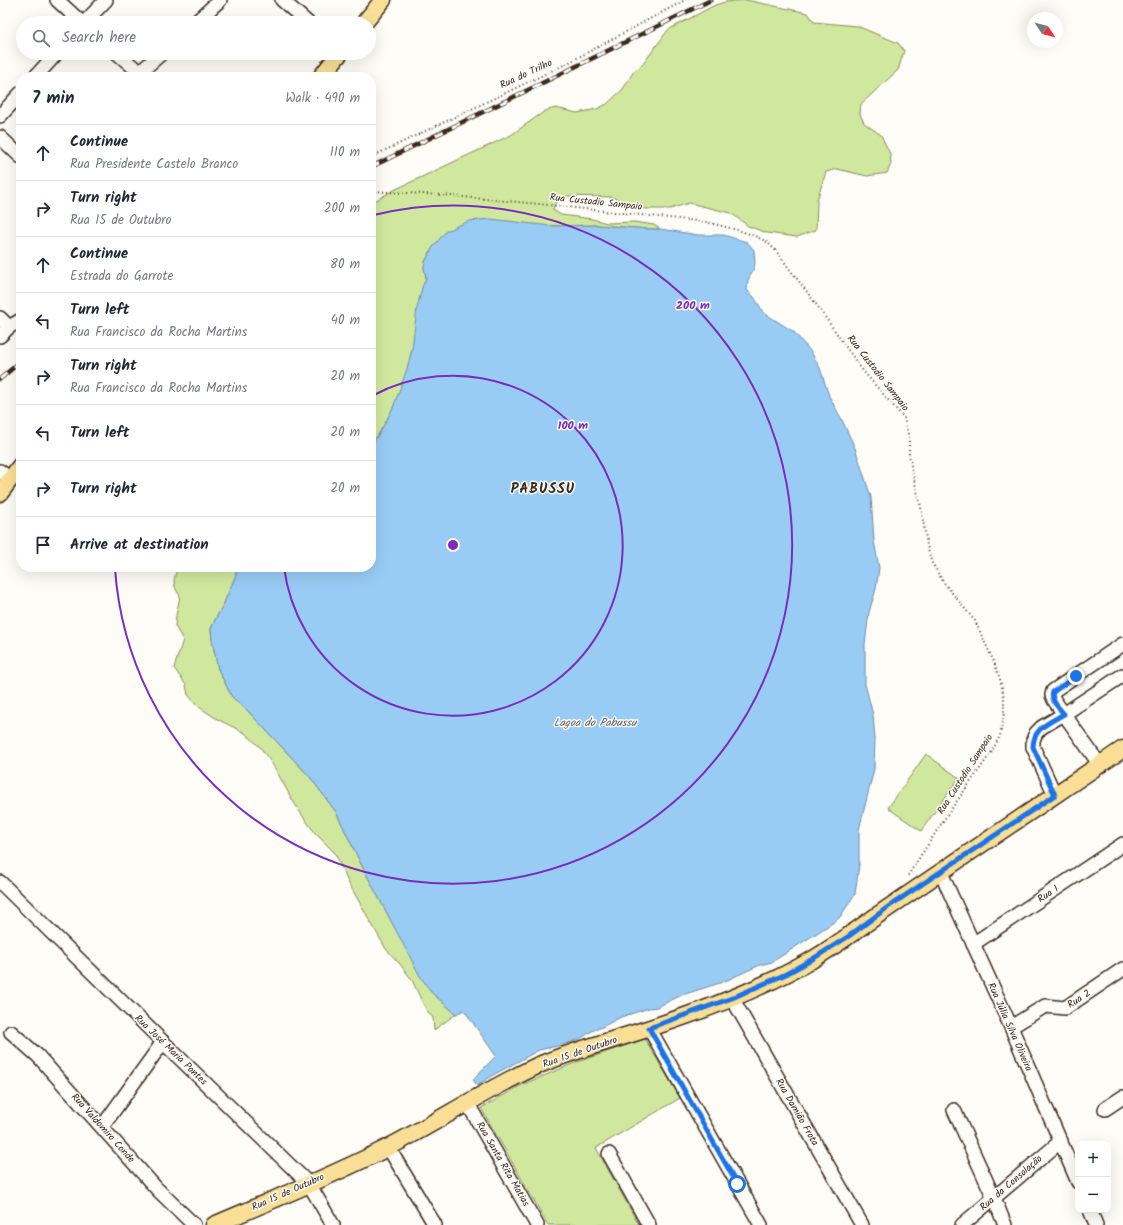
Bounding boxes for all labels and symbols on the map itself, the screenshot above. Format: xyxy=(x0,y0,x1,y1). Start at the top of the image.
north arrow xyxy=(1027,12,1063,48)
street label: Rua do Trilho xyxy=(497,55,555,93)
street label: Rua Custodio Sampaio xyxy=(549,189,644,215)
text: 200 m xyxy=(676,296,710,315)
street label: Rua Custodio Sampaio xyxy=(843,331,913,415)
text: 100 m xyxy=(558,416,588,435)
district label: PABUSSU xyxy=(511,478,575,500)
centre of rings xyxy=(446,538,460,552)
route end xyxy=(1067,667,1085,685)
water label: Lagoa do Pabussu xyxy=(554,714,638,732)
street label: Rua Custodio Sampaio xyxy=(933,730,997,817)
street label: Rua 1 xyxy=(1034,881,1062,907)
street label: Rua Júlia Silva Oliveira xyxy=(983,980,1037,1074)
street label: Rua 2 xyxy=(1064,985,1094,1013)
street label: Rua José Maria Pontes xyxy=(131,1011,212,1090)
street label: Rua 15 de Outubro xyxy=(540,1032,620,1072)
street label: Rua Damião Frota xyxy=(771,1075,823,1149)
street label: Rua Valdomiro Conde xyxy=(67,1090,139,1167)
street label: Rua Santa Rita Matias xyxy=(472,1119,534,1210)
street label: Rua da Consolação xyxy=(976,1151,1046,1215)
street label: Rua 15 de Outubro xyxy=(249,1169,327,1215)
route start xyxy=(728,1175,746,1193)

